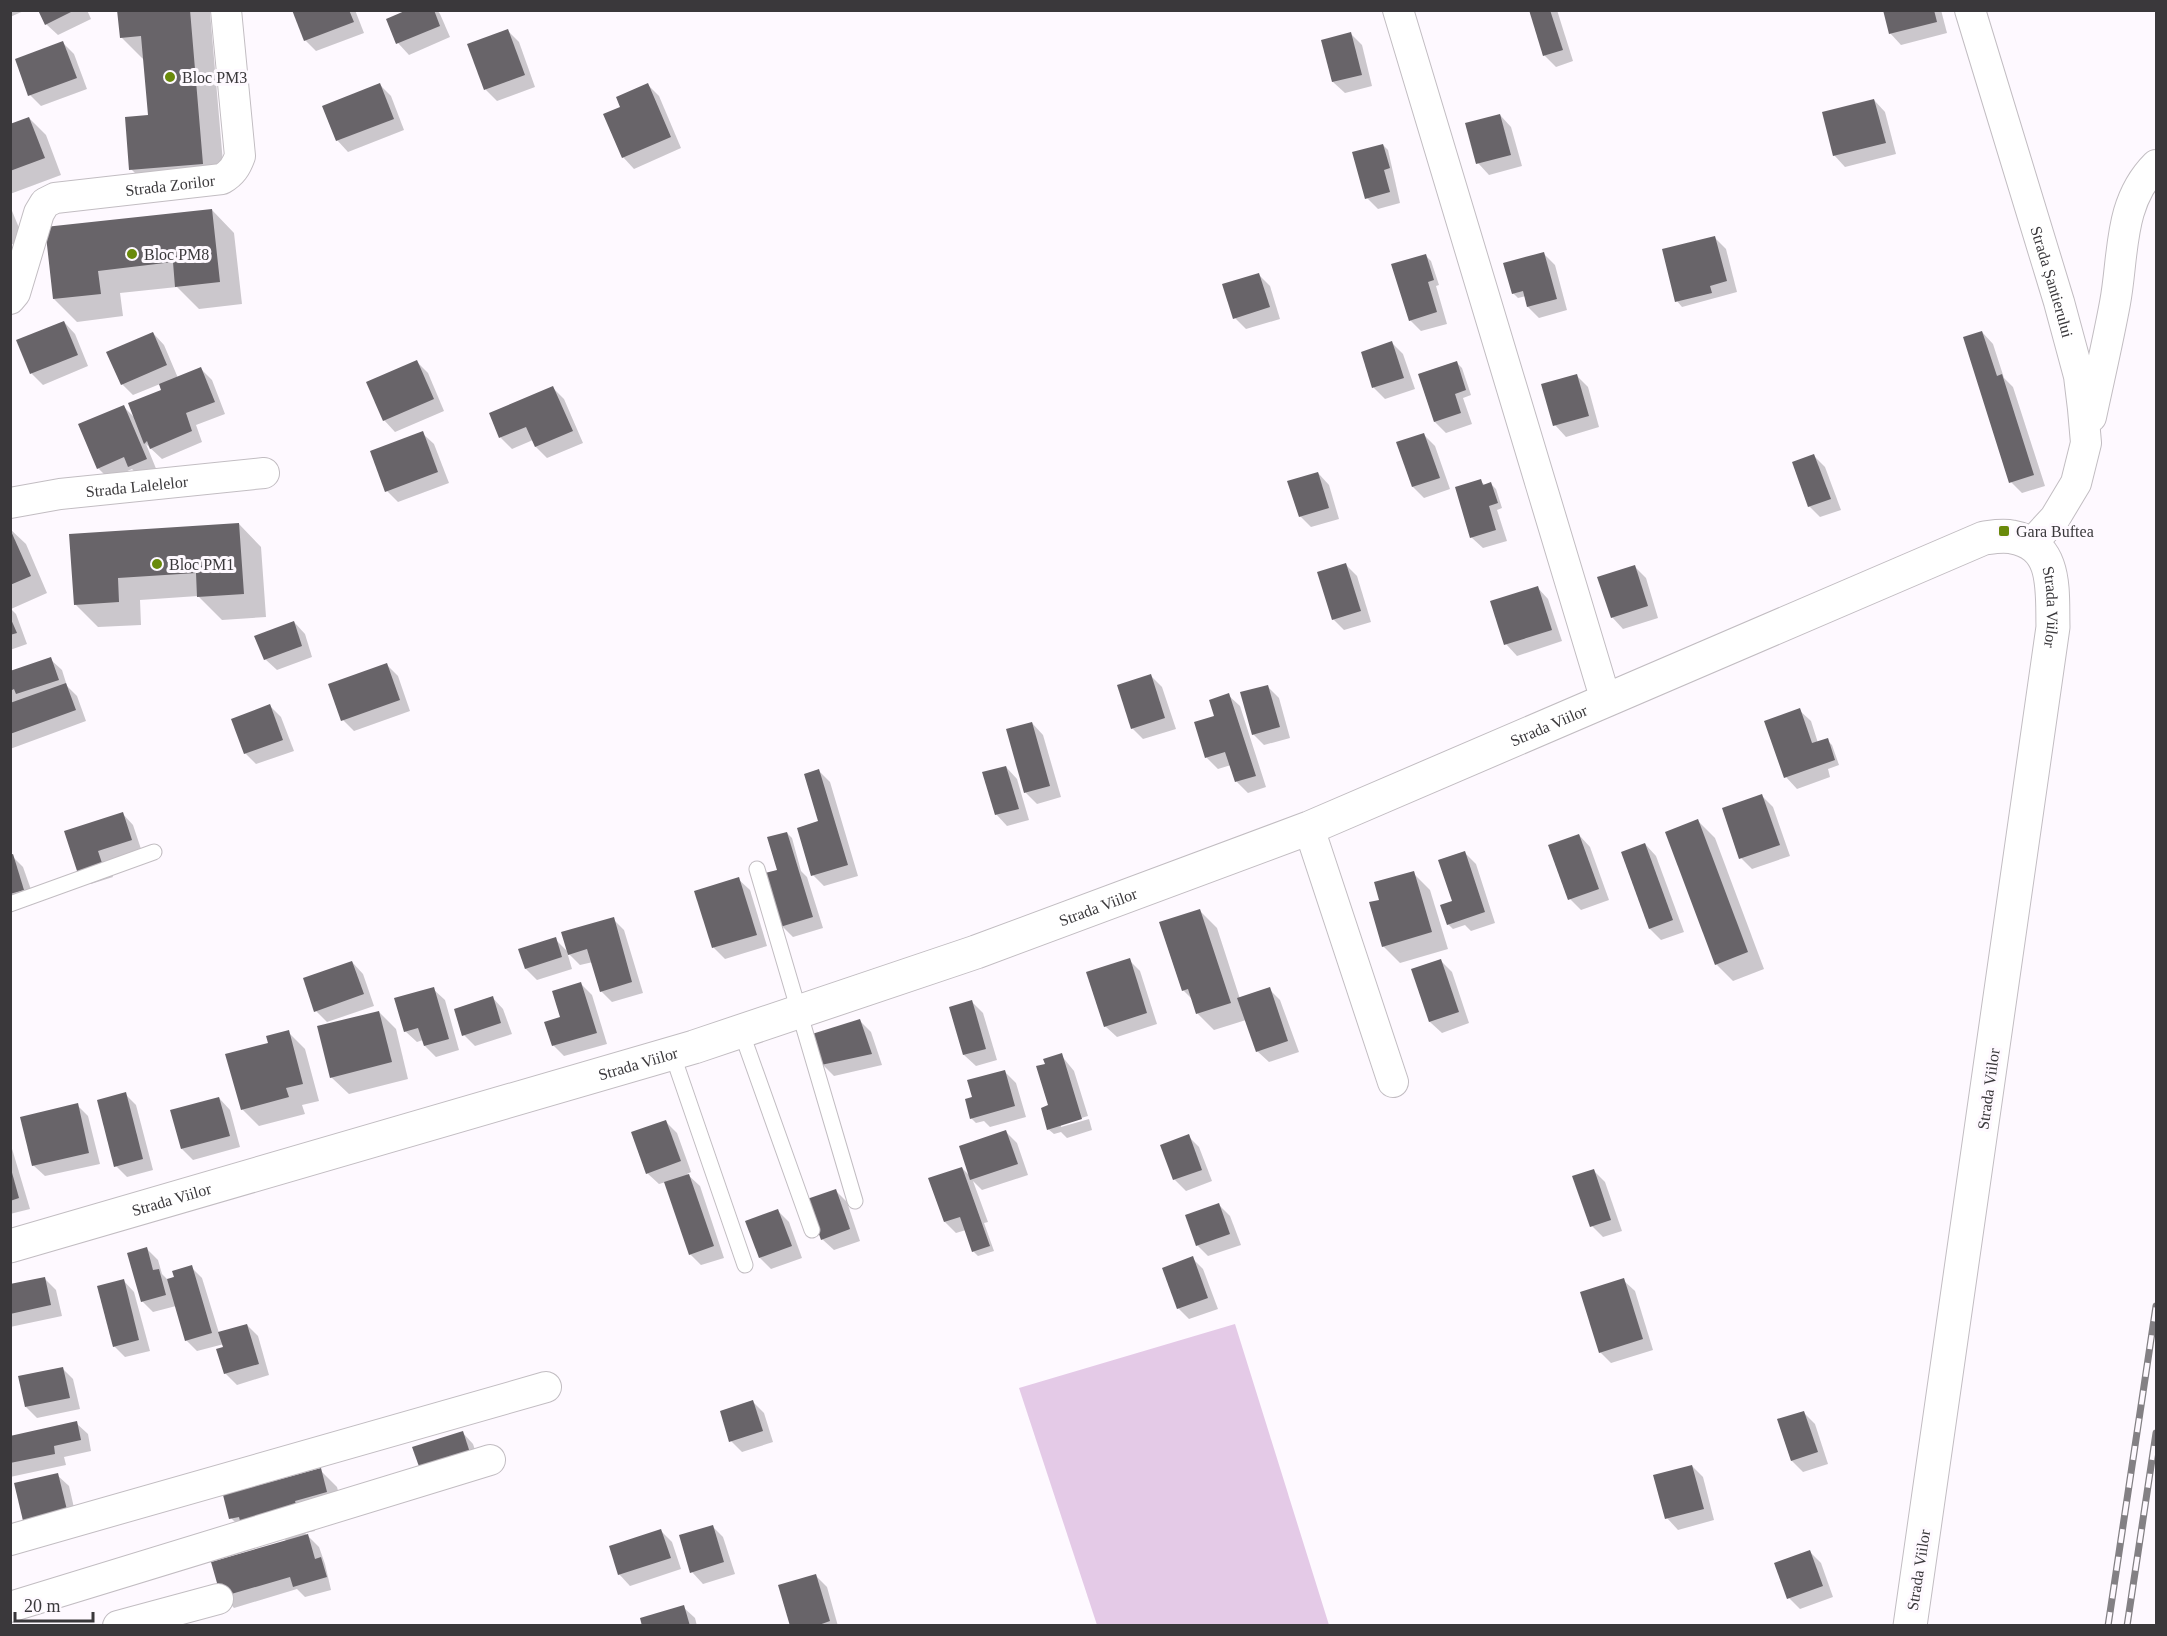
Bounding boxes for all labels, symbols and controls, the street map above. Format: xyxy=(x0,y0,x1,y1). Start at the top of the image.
place label: Bloc PM3 xyxy=(182,69,247,86)
marker: Bloc PM3 xyxy=(163,70,177,84)
street label: Strada Zorilor xyxy=(124,172,217,199)
street label: Strada Șantierului xyxy=(2027,224,2076,340)
place label: Bloc PM8 xyxy=(144,246,209,263)
marker: Bloc PM8 xyxy=(125,247,139,261)
street label: Strada Lalelelor xyxy=(85,473,189,500)
place label: Gara Buftea xyxy=(2016,523,2094,540)
marker: Gara Buftea xyxy=(1997,524,2011,538)
place label: Bloc PM1 xyxy=(169,556,234,573)
marker: Bloc PM1 xyxy=(150,557,164,571)
street label: Strada Viilor xyxy=(2039,564,2061,649)
street label: Strada Viilor xyxy=(1508,701,1590,750)
street label: Strada Viilor xyxy=(1057,885,1140,929)
street label: Strada Viilor xyxy=(596,1044,680,1083)
street label: Strada Viilor xyxy=(1974,1047,2003,1131)
street label: Strada Viilor xyxy=(130,1180,214,1219)
street label: Strada Viilor xyxy=(1904,1528,1933,1612)
scale bar xyxy=(15,1585,93,1623)
text: 20 m xyxy=(24,1596,61,1616)

